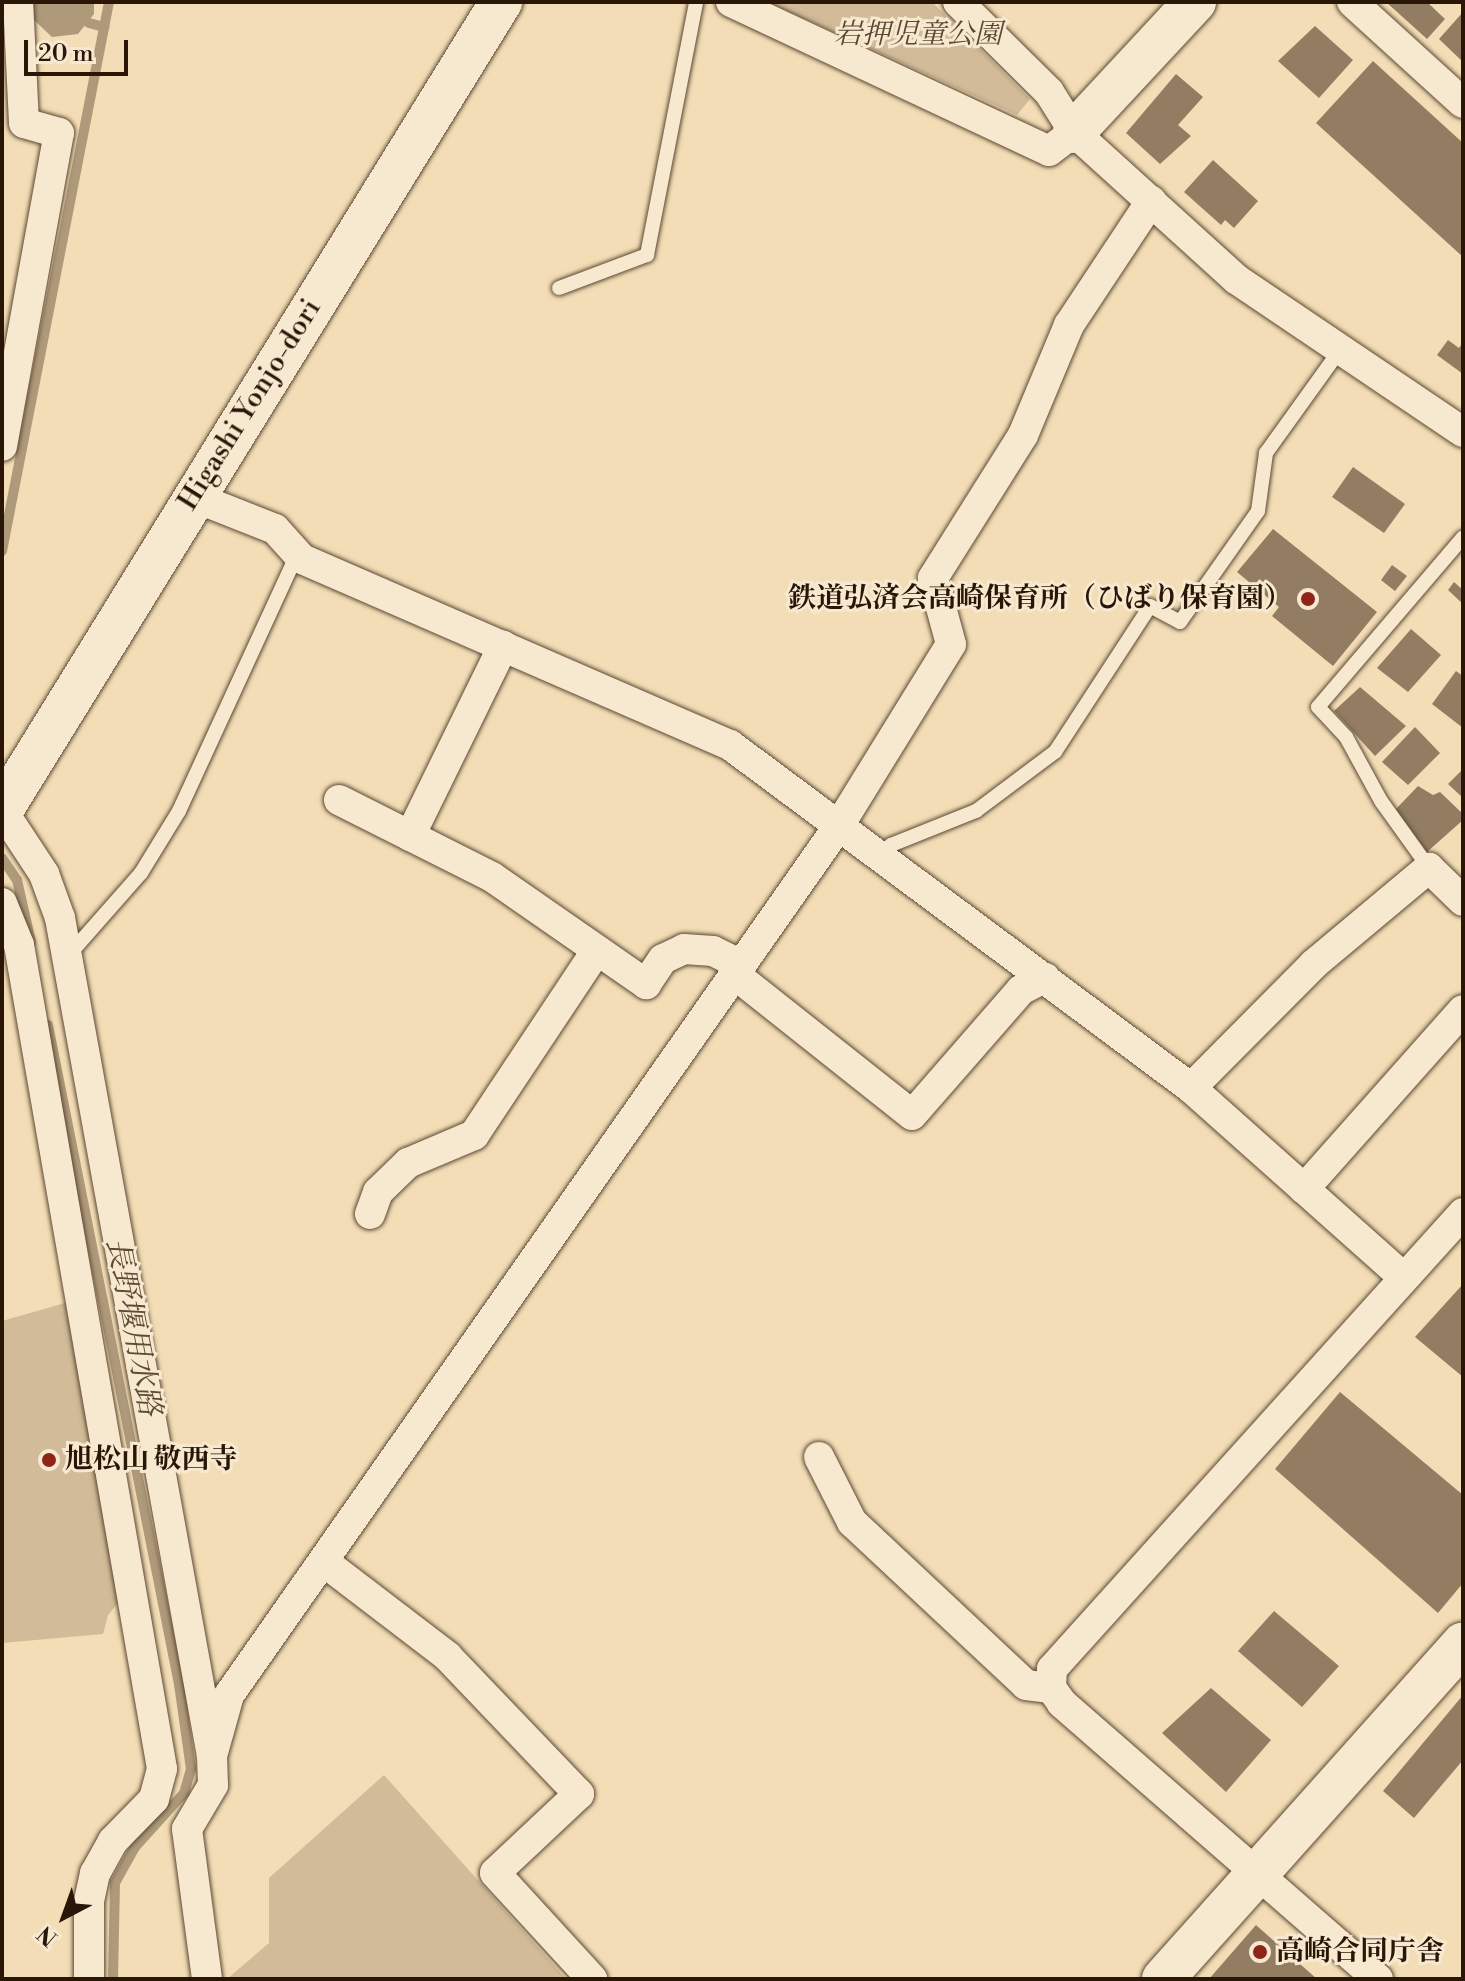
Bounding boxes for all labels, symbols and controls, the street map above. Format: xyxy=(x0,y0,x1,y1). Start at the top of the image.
park label: 岩押児童公園 xyxy=(834,18,1002,52)
scale bar xyxy=(28,24,132,74)
text: 20 m xyxy=(38,39,94,69)
street label: Higashi Yonjo-dori xyxy=(171,293,329,517)
place label: 鉄道弘済会高崎保育所（ひばり保育園） xyxy=(788,582,1292,616)
marker: 鉄道弘済会高崎保育所（ひばり保育園） xyxy=(1299,590,1317,608)
water label: 長野堰用水路 xyxy=(98,1235,168,1419)
place label: 旭松山 敬西寺 xyxy=(65,1443,237,1477)
marker: 旭松山 敬西寺 xyxy=(40,1451,58,1469)
north arrow xyxy=(24,1877,104,1957)
text: N xyxy=(33,1920,63,1951)
place label: 高崎合同庁舎 xyxy=(1276,1935,1444,1969)
marker: 高崎合同庁舎 xyxy=(1251,1943,1269,1961)

